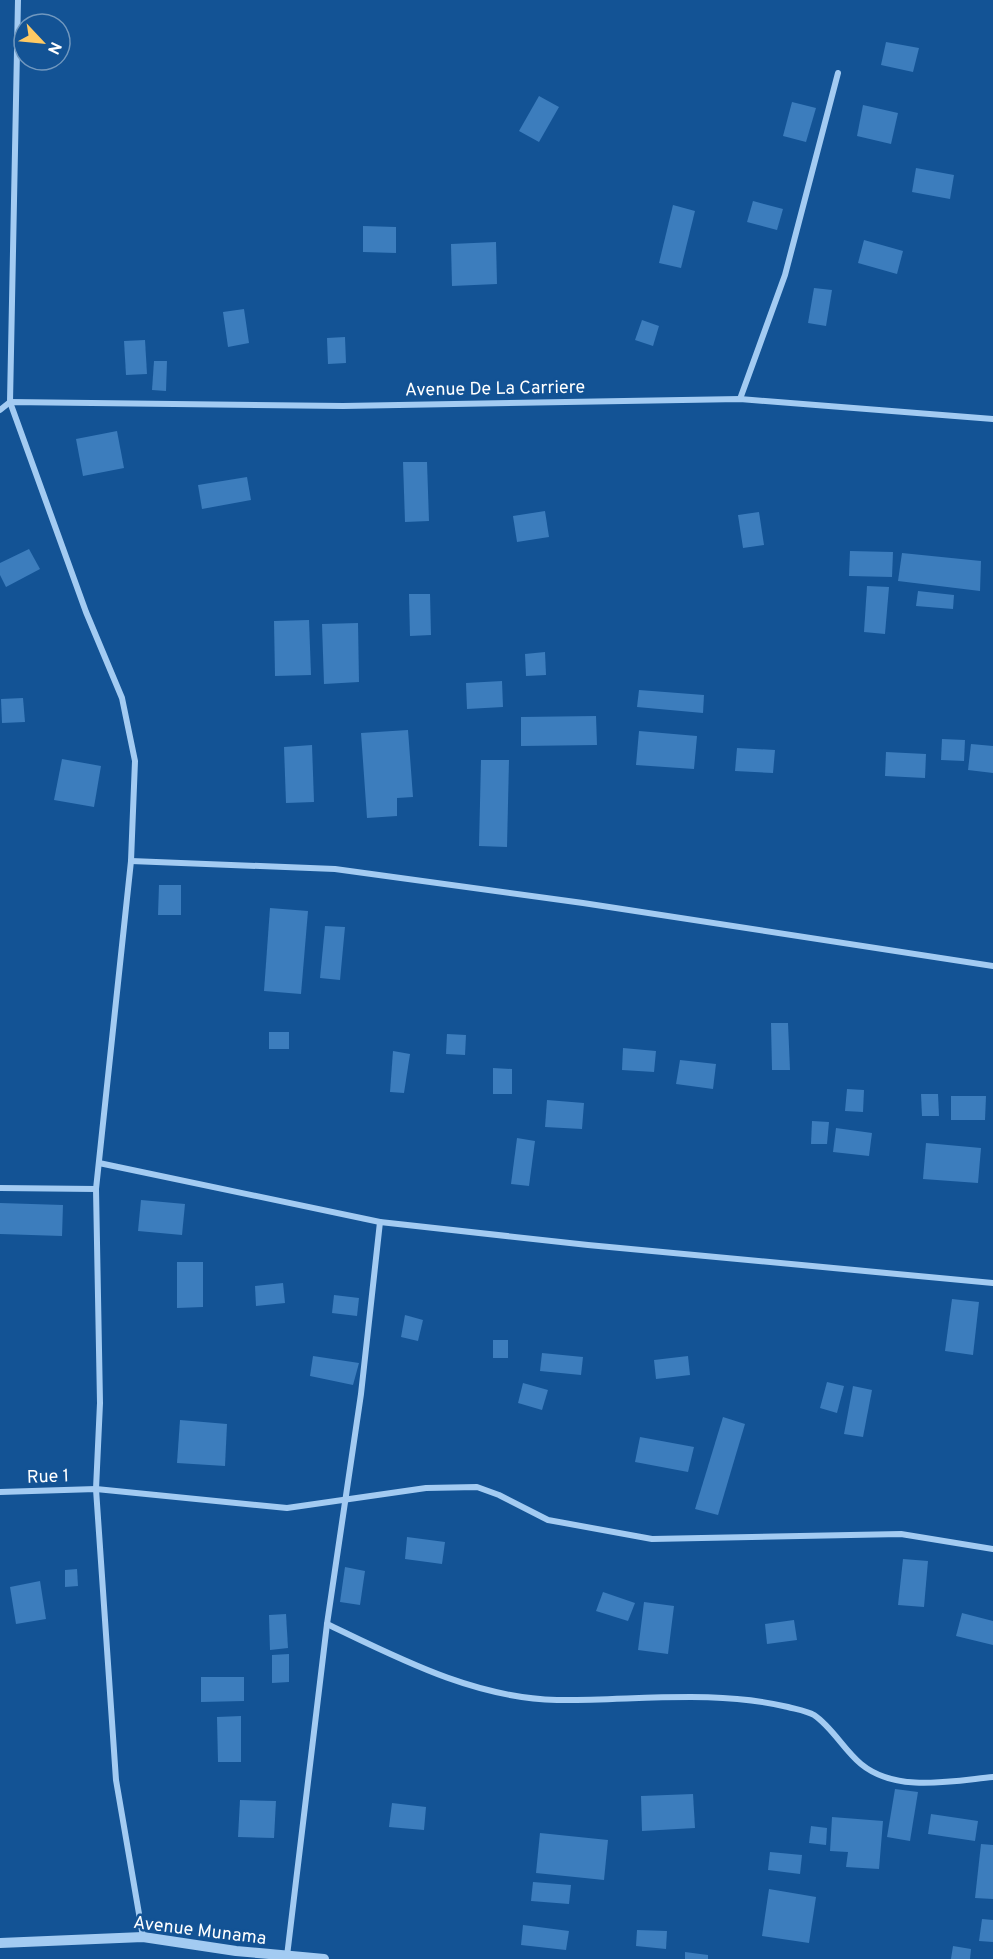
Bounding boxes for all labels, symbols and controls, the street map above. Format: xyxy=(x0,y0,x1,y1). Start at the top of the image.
north arrow xyxy=(12,12,72,72)
text: N xyxy=(42,38,65,57)
street label: Avenue De La Carriere xyxy=(405,376,585,403)
street label: Rue 1 xyxy=(26,1465,70,1490)
street label: Avenue Munama xyxy=(132,1912,268,1951)

